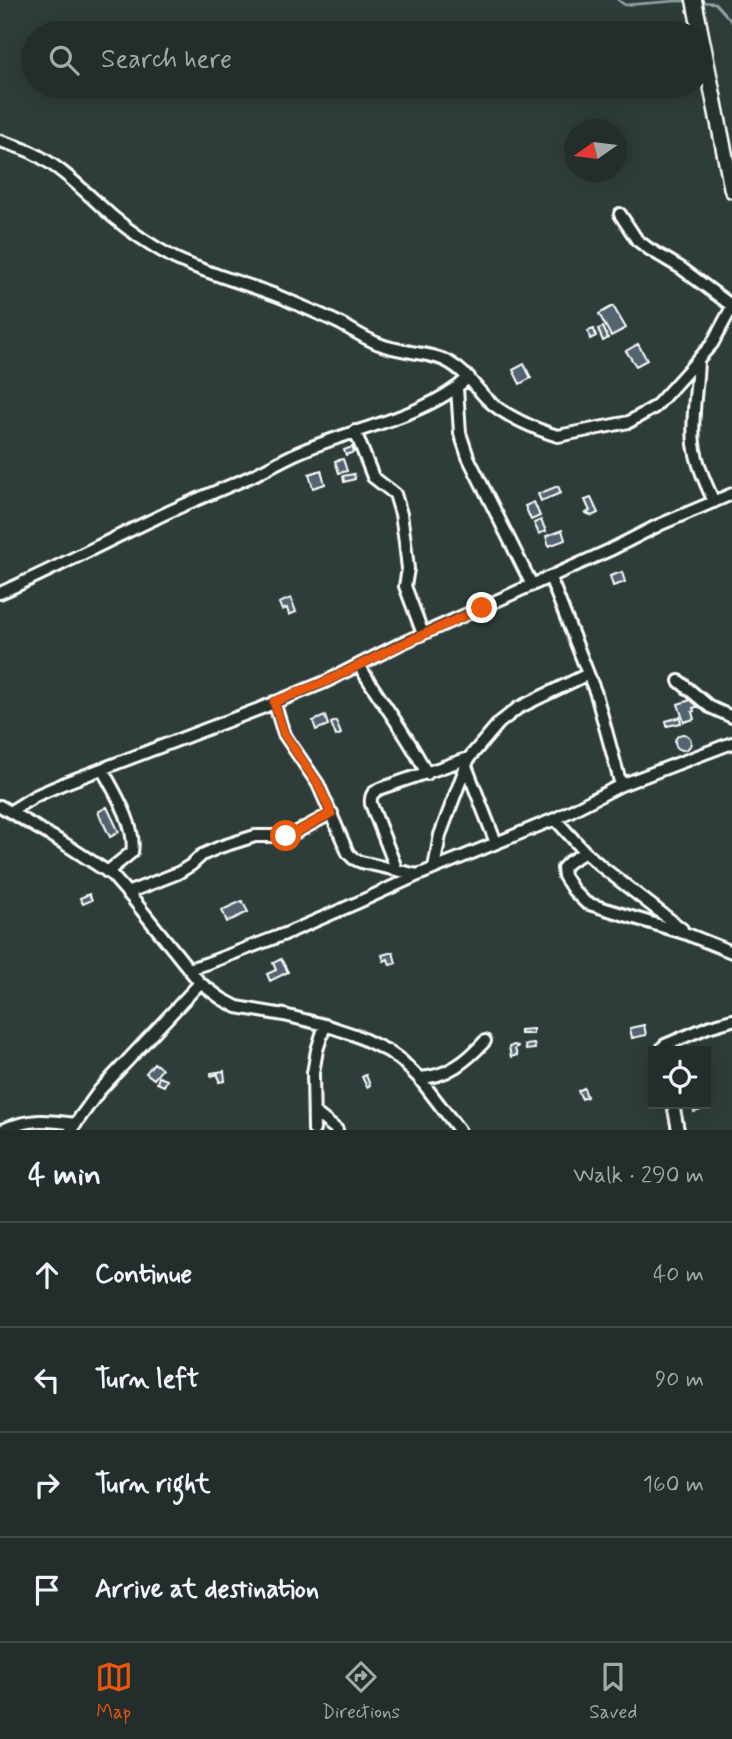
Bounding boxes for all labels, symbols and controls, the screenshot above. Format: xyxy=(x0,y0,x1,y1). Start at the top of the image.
search box xyxy=(21,21,711,98)
icon: search xyxy=(45,41,83,79)
text: Search here xyxy=(101,43,232,77)
north arrow xyxy=(564,119,627,182)
route end xyxy=(466,592,497,623)
route start xyxy=(270,820,301,851)
map controls xyxy=(648,1046,711,1109)
button: locate xyxy=(648,1046,711,1109)
text: 4 min xyxy=(28,1156,101,1195)
text: Walk · 290 m xyxy=(573,1161,704,1191)
icon: ahead xyxy=(28,1256,66,1294)
text: Continue xyxy=(95,1258,192,1292)
text: 40 m xyxy=(653,1260,704,1290)
icon: left xyxy=(28,1361,66,1399)
text: Turn left xyxy=(95,1363,199,1397)
text: 90 m xyxy=(655,1365,704,1395)
icon: right xyxy=(28,1466,66,1504)
text: Turn right xyxy=(95,1468,211,1502)
text: 160 m xyxy=(643,1470,704,1500)
icon: arrive xyxy=(28,1571,66,1609)
text: Arrive at destination xyxy=(95,1573,319,1607)
tab: Map xyxy=(95,1658,133,1725)
tab: Directions xyxy=(322,1658,400,1725)
tab: Saved xyxy=(589,1658,637,1725)

